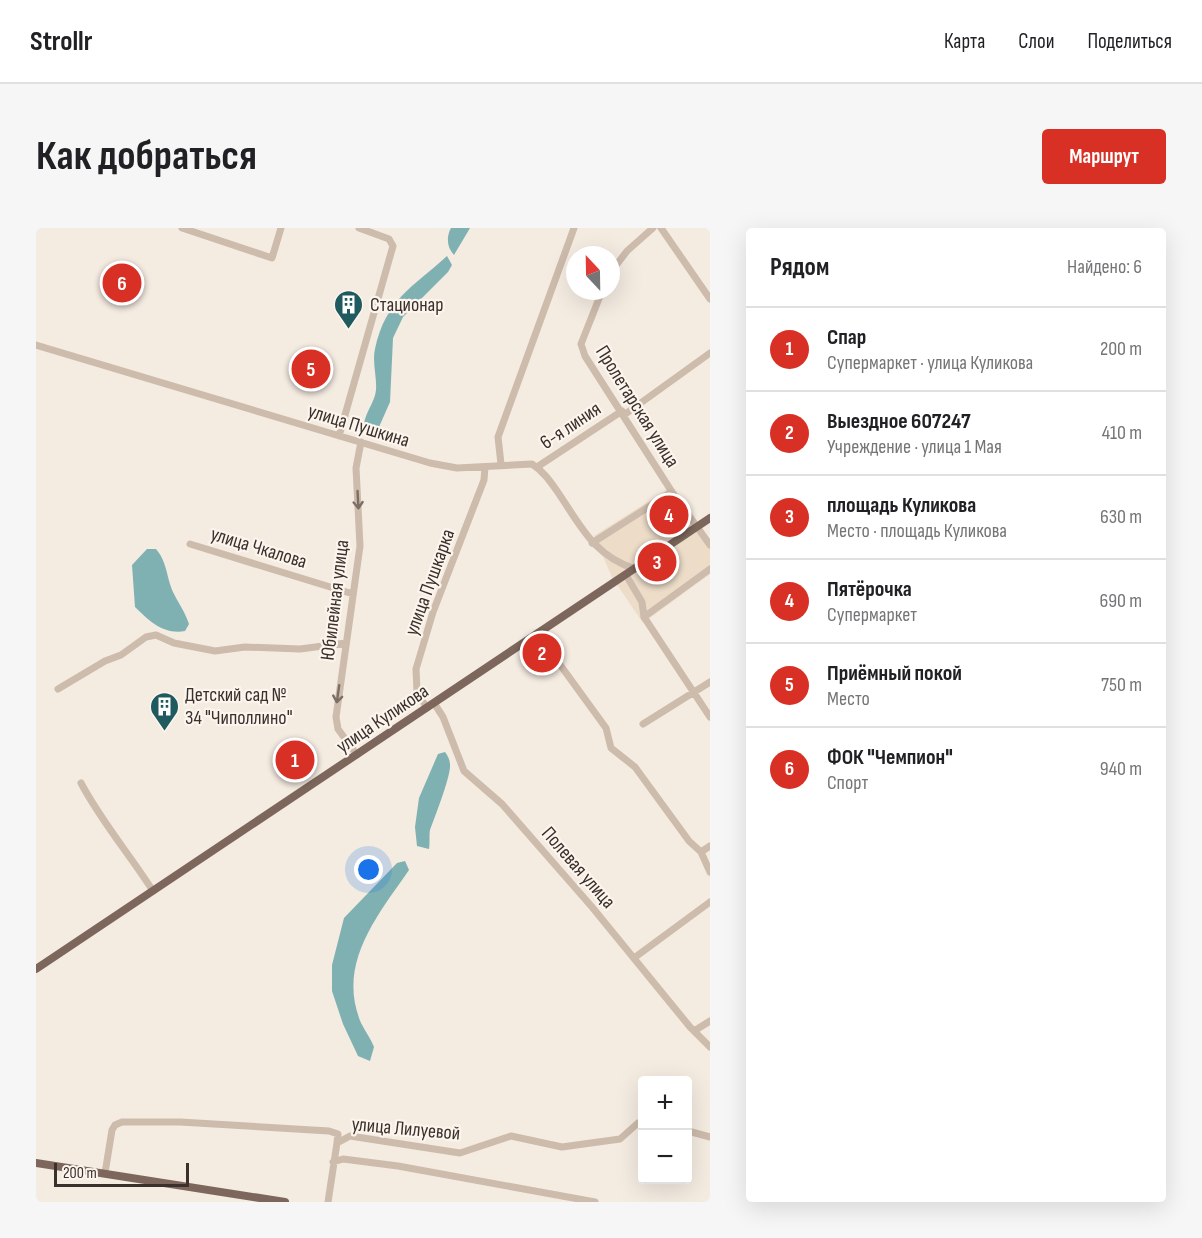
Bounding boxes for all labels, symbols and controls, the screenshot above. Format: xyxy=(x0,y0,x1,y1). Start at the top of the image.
text: Strollr xyxy=(30,25,92,58)
text: Карта xyxy=(944,29,985,54)
text: Слои xyxy=(1018,29,1054,54)
text: Поделиться xyxy=(1087,29,1172,54)
button: Маршрут xyxy=(1042,129,1166,184)
text: Как добраться xyxy=(36,131,257,182)
north arrow xyxy=(566,246,620,300)
text: Рядом xyxy=(770,252,829,283)
text: Найдено: 6 xyxy=(1067,255,1142,279)
pin: 6 xyxy=(102,260,142,306)
building icon: Стационар xyxy=(333,288,365,330)
place label: Стационар xyxy=(370,293,444,317)
text: Спар xyxy=(827,324,866,351)
text: 1 xyxy=(786,337,793,361)
text: 200 m xyxy=(1100,337,1142,361)
street label: Пролетарская улица xyxy=(590,341,684,472)
pin: 5 xyxy=(292,346,330,392)
text: Супермаркет · улица Куликова xyxy=(827,351,1033,375)
street label: 6-я линия xyxy=(536,397,606,455)
street label: улица Пушкина xyxy=(305,399,412,453)
text: Выездное 607247 xyxy=(827,408,971,435)
text: 2 xyxy=(785,421,794,445)
text: 410 m xyxy=(1102,421,1142,445)
text: Учреждение · улица 1 Мая xyxy=(827,435,1002,459)
one-way arrow xyxy=(352,490,363,510)
pin: 4 xyxy=(650,492,688,538)
text: площадь Куликова xyxy=(827,492,976,519)
text: 3 xyxy=(785,505,794,529)
text: 630 m xyxy=(1100,505,1142,529)
text: Место · площадь Куликова xyxy=(827,519,1007,543)
street label: улица Чкалова xyxy=(208,522,310,574)
street label: улица Пушкарка xyxy=(400,526,460,639)
street label: Юбилейная улица xyxy=(316,538,354,662)
pin: 3 xyxy=(638,540,676,584)
text: Пятёрочка xyxy=(827,576,912,603)
text: 4 xyxy=(785,589,794,613)
text: 690 m xyxy=(1100,589,1142,613)
text: Супермаркет xyxy=(827,603,917,627)
pin: 2 xyxy=(522,630,562,676)
text: Приёмный покой xyxy=(827,660,962,687)
text: 5 xyxy=(785,673,794,697)
text: 750 m xyxy=(1101,673,1142,697)
street label: улица Куликова xyxy=(332,679,433,758)
place label: Детский сад № 34 "Чиполлино" xyxy=(185,683,292,730)
one-way arrow xyxy=(333,683,344,703)
text: Место xyxy=(827,687,870,711)
building icon: Детский сад № 34 "Чиполлино" xyxy=(148,690,180,732)
pin: 1 xyxy=(276,738,314,782)
text: ФОК "Чемпион" xyxy=(827,744,953,771)
text: 6 xyxy=(785,757,794,781)
text: 940 m xyxy=(1100,757,1142,781)
text: Спорт xyxy=(827,771,868,795)
street label: Полевая улица xyxy=(536,822,620,913)
your location xyxy=(354,855,383,884)
map controls xyxy=(638,1076,692,1184)
button: + xyxy=(638,1076,692,1130)
street label: улица Лилуевой xyxy=(351,1112,461,1146)
button: − xyxy=(638,1130,692,1184)
scale bar xyxy=(54,1160,189,1188)
text: 200 m xyxy=(63,1164,97,1183)

